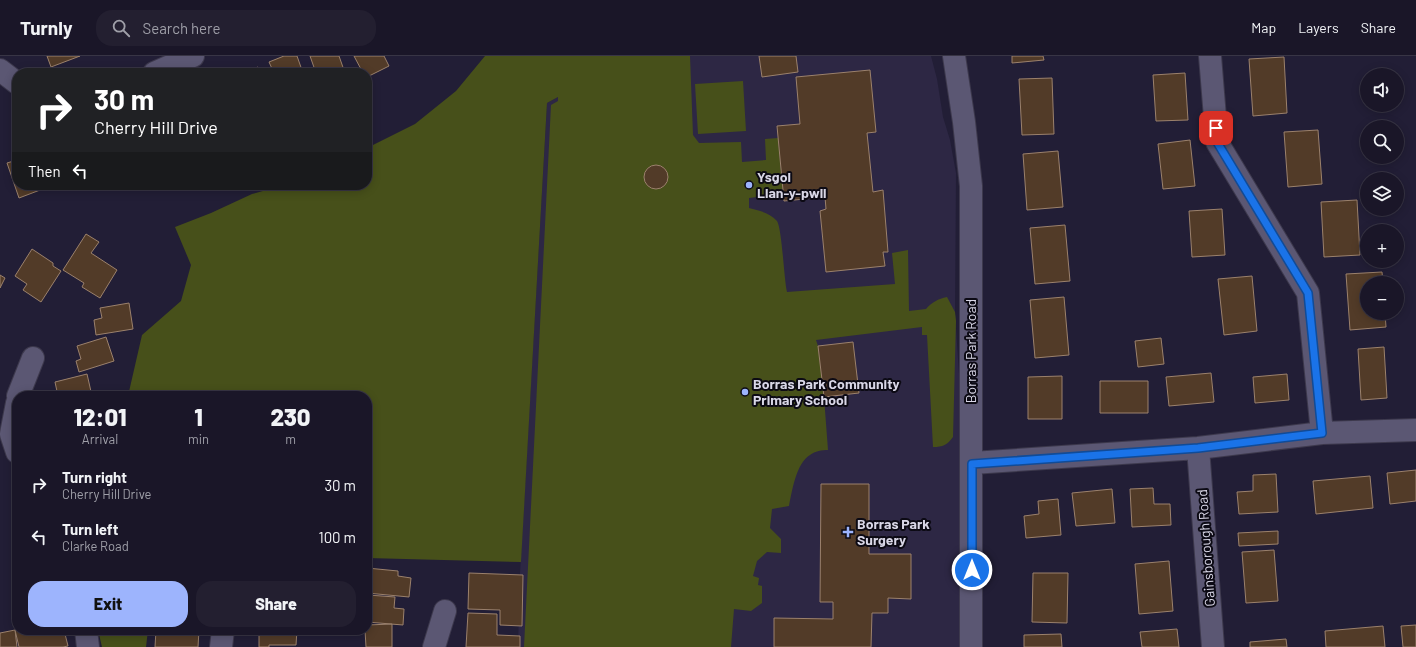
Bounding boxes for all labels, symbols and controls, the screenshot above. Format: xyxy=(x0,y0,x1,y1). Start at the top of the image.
search box xyxy=(96,10,376,46)
text: Turnly xyxy=(20,16,72,39)
icon: search xyxy=(110,17,132,39)
text: Search here xyxy=(142,19,220,37)
text: Map xyxy=(1251,19,1276,36)
text: Layers xyxy=(1298,19,1339,36)
text: Share xyxy=(1361,19,1396,36)
map controls xyxy=(1360,68,1404,320)
button: sound xyxy=(1360,68,1404,112)
text: 30 m xyxy=(94,82,154,116)
icon: right xyxy=(28,84,80,136)
pin xyxy=(1199,111,1233,145)
text: Cherry Hill Drive xyxy=(94,116,218,138)
icon: arrive xyxy=(1205,117,1227,139)
button: search xyxy=(1360,120,1404,164)
icon: left xyxy=(69,160,91,182)
text: Then xyxy=(28,162,61,180)
place label: Ysgol Llan-y-pwll xyxy=(757,168,827,201)
button: layers xyxy=(1360,172,1404,216)
marker: Ysgol Llan-y-pwll xyxy=(744,180,754,190)
button: + xyxy=(1360,224,1404,268)
button: − xyxy=(1360,276,1404,320)
street label: Borras Park Road xyxy=(962,299,979,403)
place label: Borras Park Community Primary School xyxy=(753,375,900,408)
marker: Borras Park Community Primary School xyxy=(740,387,750,397)
text: 12:01 xyxy=(73,402,127,431)
text: 1 xyxy=(194,402,203,431)
text: 230 xyxy=(270,402,311,431)
text: Arrival xyxy=(82,431,118,447)
text: min xyxy=(188,431,209,447)
text: m xyxy=(285,431,296,447)
text: Turn right xyxy=(62,468,127,486)
icon: right xyxy=(28,474,50,496)
text: 30 m xyxy=(324,476,356,494)
text: Cherry Hill Drive xyxy=(62,486,152,502)
street label: Gainsborough Road xyxy=(1193,489,1218,607)
place label: Borras Park Surgery xyxy=(857,515,930,548)
text: Turn left xyxy=(62,520,118,538)
icon: left xyxy=(28,526,50,548)
marker: Borras Park Surgery xyxy=(842,526,854,538)
text: 100 m xyxy=(318,528,356,546)
text: Clarke Road xyxy=(62,538,129,554)
position arrow xyxy=(951,549,993,591)
button: Exit xyxy=(28,581,188,627)
button: Share xyxy=(196,581,356,627)

